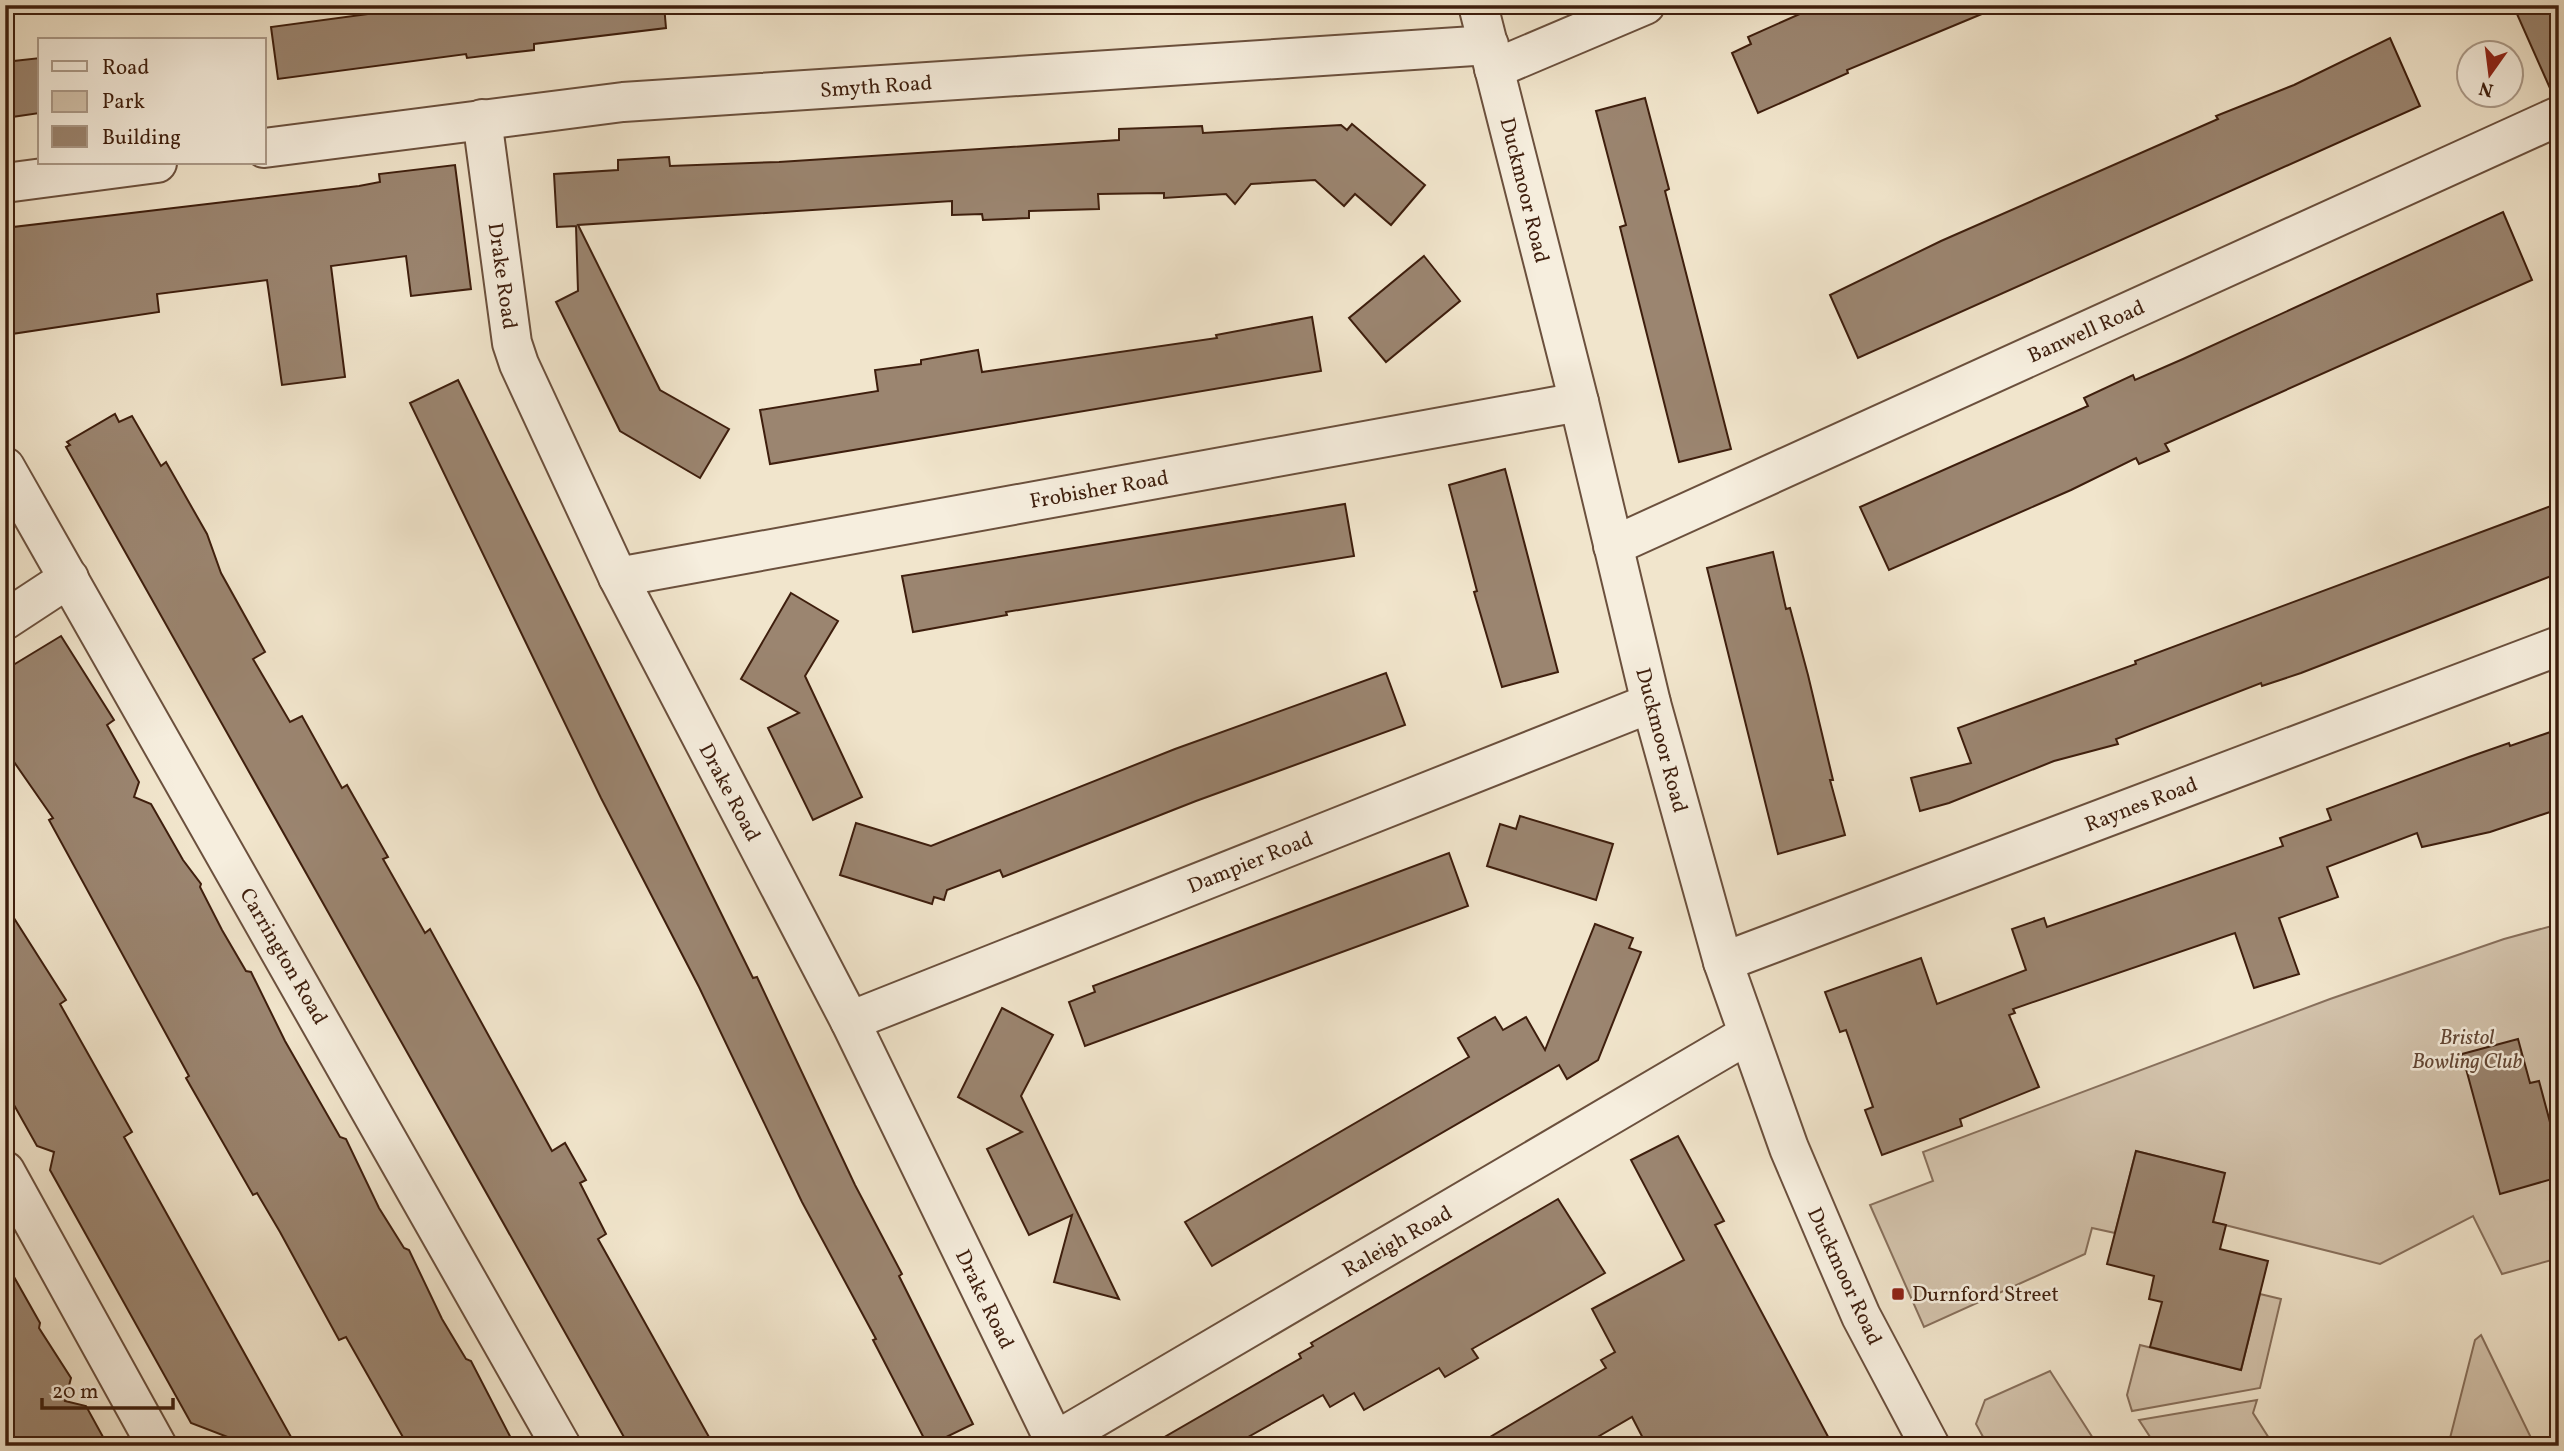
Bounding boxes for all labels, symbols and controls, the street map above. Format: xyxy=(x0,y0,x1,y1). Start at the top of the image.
legend xyxy=(38,38,266,164)
north arrow xyxy=(2456,38,2526,108)
text: Road xyxy=(102,54,149,83)
street label: Smyth Road xyxy=(819,69,933,106)
text: N xyxy=(2476,74,2496,103)
text: Park xyxy=(102,88,145,117)
street label: Duckmoor Road xyxy=(1491,115,1556,266)
text: Building xyxy=(102,124,181,153)
street label: Drake Road xyxy=(480,221,523,331)
street label: Banwell Road xyxy=(2023,294,2150,371)
street label: Frobisher Road xyxy=(1028,464,1171,517)
street label: Duckmoor Road xyxy=(1627,665,1694,816)
street label: Drake Road xyxy=(691,739,767,847)
street label: Raynes Road xyxy=(2081,771,2202,840)
street label: Dampier Road xyxy=(1183,825,1318,902)
street label: Carrington Road xyxy=(232,883,334,1031)
park label: Bristol Bowling Club xyxy=(2412,1024,2522,1077)
street label: Raleigh Road xyxy=(1338,1199,1458,1285)
street label: Duckmoor Road xyxy=(1799,1203,1888,1350)
street label: Drake Road xyxy=(947,1245,1020,1354)
place label: Durnford Street xyxy=(1912,1281,2059,1310)
marker: Durnford Street xyxy=(1890,1286,1906,1302)
scale bar xyxy=(42,1367,173,1411)
text: 20 m xyxy=(52,1378,98,1407)

